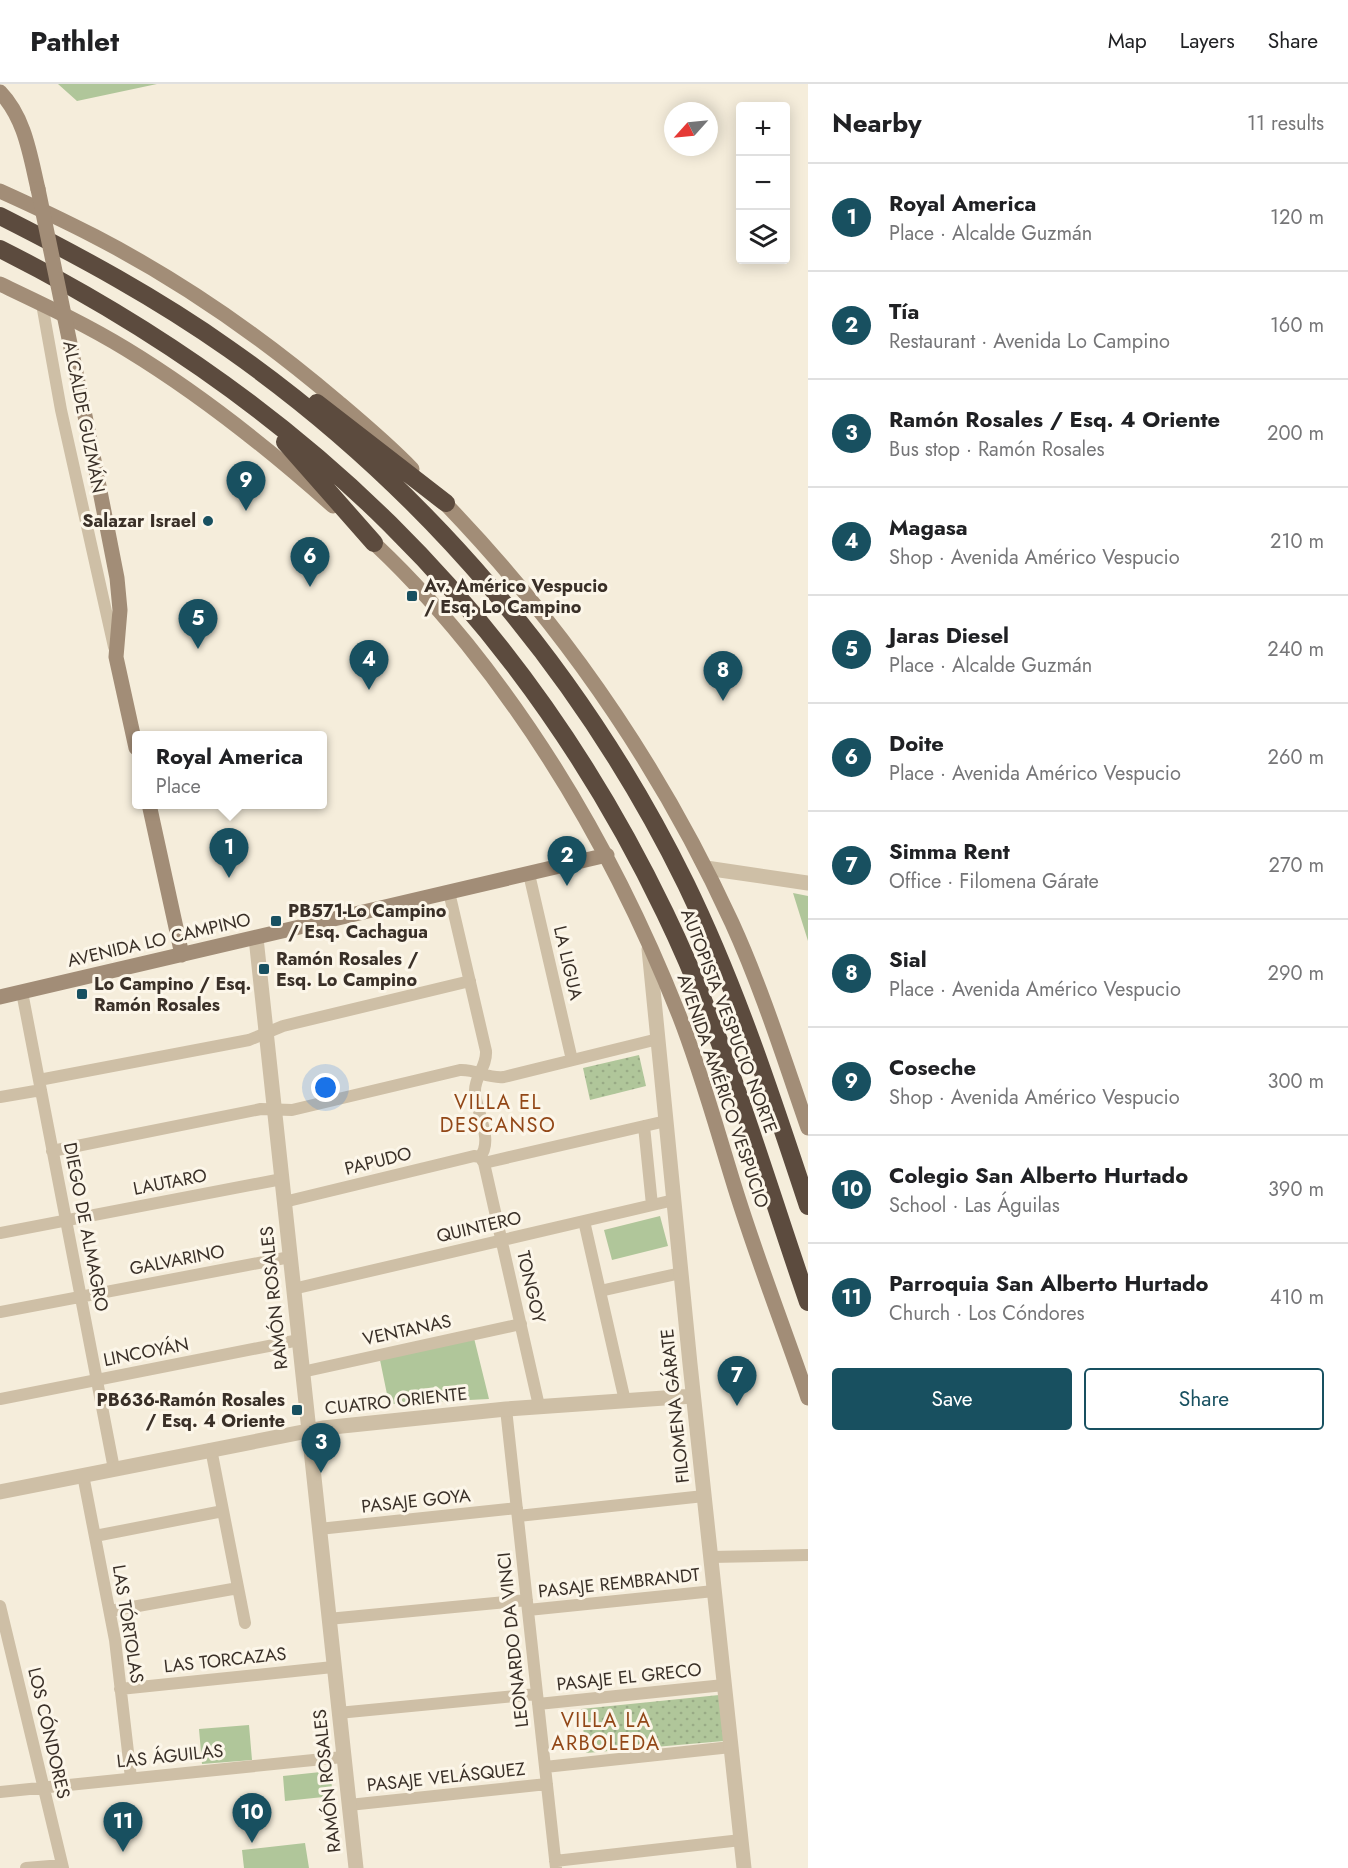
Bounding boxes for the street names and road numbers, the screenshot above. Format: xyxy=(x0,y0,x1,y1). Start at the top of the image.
street label: ALCALDE GUZMÁN xyxy=(57,339,111,495)
street label: AUTOPISTA VESPUCIO NORTE xyxy=(674,905,784,1137)
street label: AVENIDA LO CAMPINO xyxy=(65,906,253,974)
street label: LA LIGUA xyxy=(547,923,589,1003)
street label: AVENIDA AMÉRICO VESPUCIO xyxy=(671,971,775,1211)
street label: DIEGO DE ALMAGRO xyxy=(57,1140,115,1314)
street label: PAPUDO xyxy=(342,1140,414,1182)
street label: LAUTARO xyxy=(131,1162,209,1202)
street label: QUINTERO xyxy=(434,1205,524,1249)
street label: RAMÓN ROSALES xyxy=(254,1225,294,1371)
street label: GALVARINO xyxy=(127,1238,227,1282)
street label: TONGOY xyxy=(510,1248,552,1327)
street label: VENTANAS xyxy=(360,1308,454,1352)
street label: FILOMENA GÁRATE xyxy=(654,1327,696,1485)
street label: LINCOYÁN xyxy=(101,1331,191,1373)
street label: CUATRO ORIENTE xyxy=(323,1381,469,1421)
street label: PASAJE GOYA xyxy=(360,1482,472,1520)
street label: LEONARDO DA VINCI xyxy=(491,1551,535,1729)
street label: PASAJE REMBRANDT xyxy=(537,1562,702,1604)
street label: LAS TÓRTOLAS xyxy=(106,1563,150,1685)
street label: LAS TORCAZAS xyxy=(162,1641,288,1679)
street label: PASAJE EL GRECO xyxy=(555,1656,703,1698)
street label: LOS CÓNDORES xyxy=(21,1665,77,1801)
street label: RAMÓN ROSALES xyxy=(307,1708,347,1854)
street label: LAS ÁGUILAS xyxy=(115,1737,225,1775)
street label: PASAJE VELÁSQUEZ xyxy=(365,1756,527,1798)

